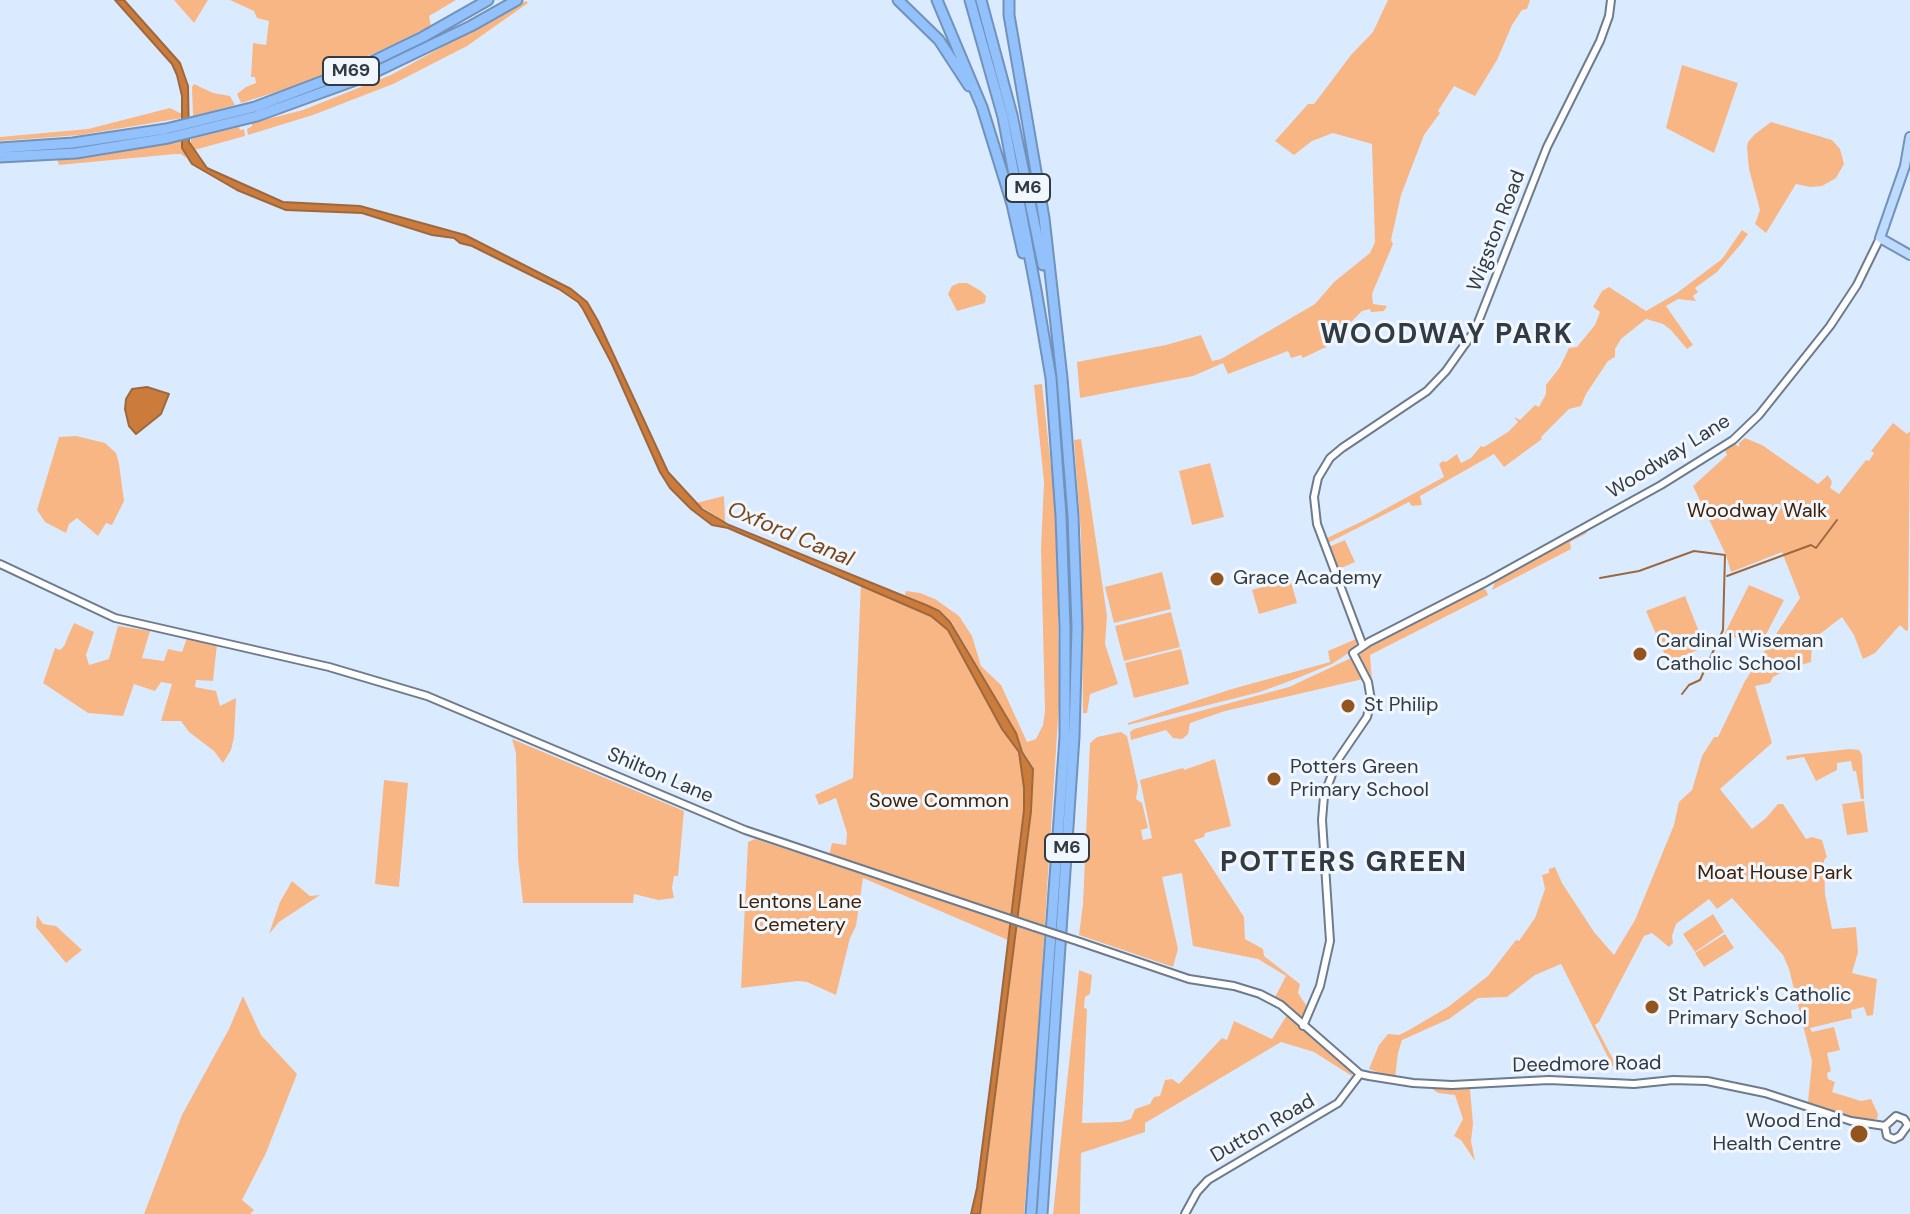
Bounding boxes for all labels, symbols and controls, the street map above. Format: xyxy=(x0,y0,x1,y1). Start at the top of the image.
road number: M69 xyxy=(323,57,379,85)
street label: Wigston Road xyxy=(1463,167,1531,295)
road number: M6 xyxy=(1006,174,1050,202)
district label: WOODWAY PARK xyxy=(1320,319,1574,353)
street label: Woodway Lane xyxy=(1603,410,1735,504)
water label: Oxford Canal xyxy=(723,497,857,573)
park label: Woodway Walk xyxy=(1687,500,1827,524)
place label: Grace Academy xyxy=(1233,567,1382,591)
marker: Grace Academy xyxy=(1208,570,1226,588)
place label: Cardinal Wiseman Catholic School xyxy=(1656,630,1823,677)
marker: Cardinal Wiseman Catholic School xyxy=(1631,645,1649,663)
place label: St Philip xyxy=(1364,694,1438,718)
marker: St Philip xyxy=(1339,697,1357,715)
street label: Shilton Lane xyxy=(603,743,717,809)
place label: Potters Green Primary School xyxy=(1290,756,1429,803)
marker: Potters Green Primary School xyxy=(1265,770,1283,788)
park label: Sowe Common xyxy=(869,790,1009,814)
road number: M6 xyxy=(1045,834,1089,862)
district label: POTTERS GREEN xyxy=(1220,847,1468,881)
park label: Moat House Park xyxy=(1697,862,1853,886)
park label: Lentons Lane Cemetery xyxy=(738,891,862,938)
place label: St Patrick's Catholic Primary School xyxy=(1668,984,1851,1031)
marker: St Patrick's Catholic Primary School xyxy=(1643,998,1661,1016)
street label: Deedmore Road xyxy=(1512,1052,1662,1078)
street label: Dutton Road xyxy=(1207,1090,1319,1168)
place label: Wood End Health Centre xyxy=(1713,1110,1841,1157)
marker: Wood End Health Centre xyxy=(1848,1123,1870,1145)

